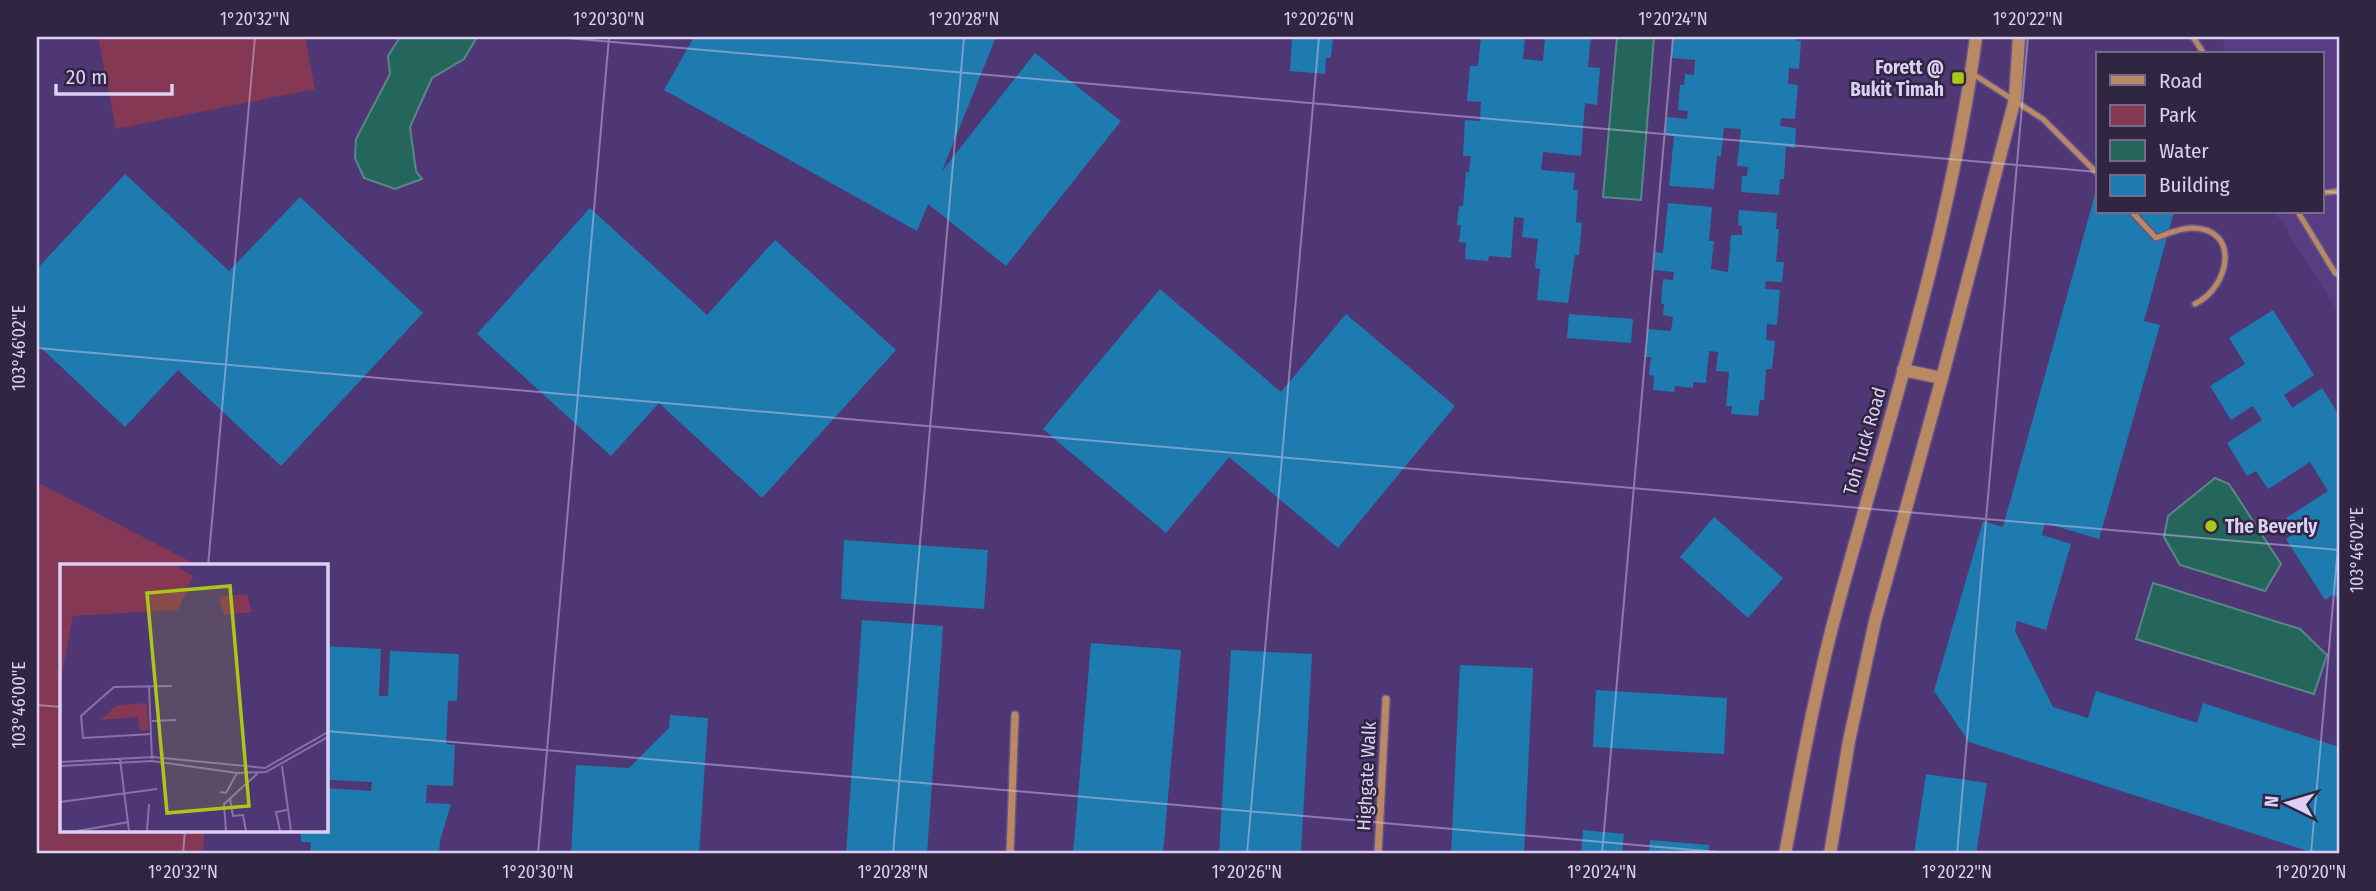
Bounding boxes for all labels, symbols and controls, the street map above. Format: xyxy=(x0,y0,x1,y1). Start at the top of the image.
text: 1°20'32"N xyxy=(220,8,290,30)
text: 1°20'30"N xyxy=(573,8,645,30)
text: 1°20'28"N xyxy=(929,8,999,30)
text: 1°20'26"N xyxy=(1284,8,1354,30)
text: 1°20'24"N xyxy=(1638,8,1708,30)
text: 1°20'22"N xyxy=(1993,8,2063,30)
scale bar xyxy=(56,52,172,96)
legend xyxy=(2096,52,2324,214)
place label: Forett @ Bukit Timah xyxy=(1850,56,1944,101)
text: 20 m xyxy=(66,64,107,90)
text: Road xyxy=(2159,68,2203,94)
marker: Forett @ Bukit Timah xyxy=(1950,70,1966,86)
text: Park xyxy=(2159,102,2197,128)
text: Water xyxy=(2159,138,2209,164)
text: Building xyxy=(2159,172,2230,198)
text: 103°46'02"E xyxy=(8,305,30,391)
street label: Toh Tuck Road xyxy=(1838,385,1891,498)
text: 103°46'02"E xyxy=(2346,507,2368,593)
place label: The Beverly xyxy=(2225,515,2318,538)
marker: The Beverly xyxy=(2203,518,2219,534)
inset map xyxy=(60,564,327,832)
text: 103°46'00"E xyxy=(8,661,30,749)
street label: Highgate Walk xyxy=(1352,721,1381,831)
north arrow xyxy=(2254,768,2324,838)
text: N xyxy=(2260,795,2284,808)
text: 1°20'32"N xyxy=(148,861,218,883)
text: 1°20'30"N xyxy=(502,861,574,883)
text: 1°20'28"N xyxy=(858,861,928,883)
text: 1°20'26"N xyxy=(1212,861,1282,883)
text: 1°20'24"N xyxy=(1567,861,1637,883)
text: 1°20'22"N xyxy=(1922,861,1992,883)
text: 1°20'20"N xyxy=(2275,861,2347,883)

